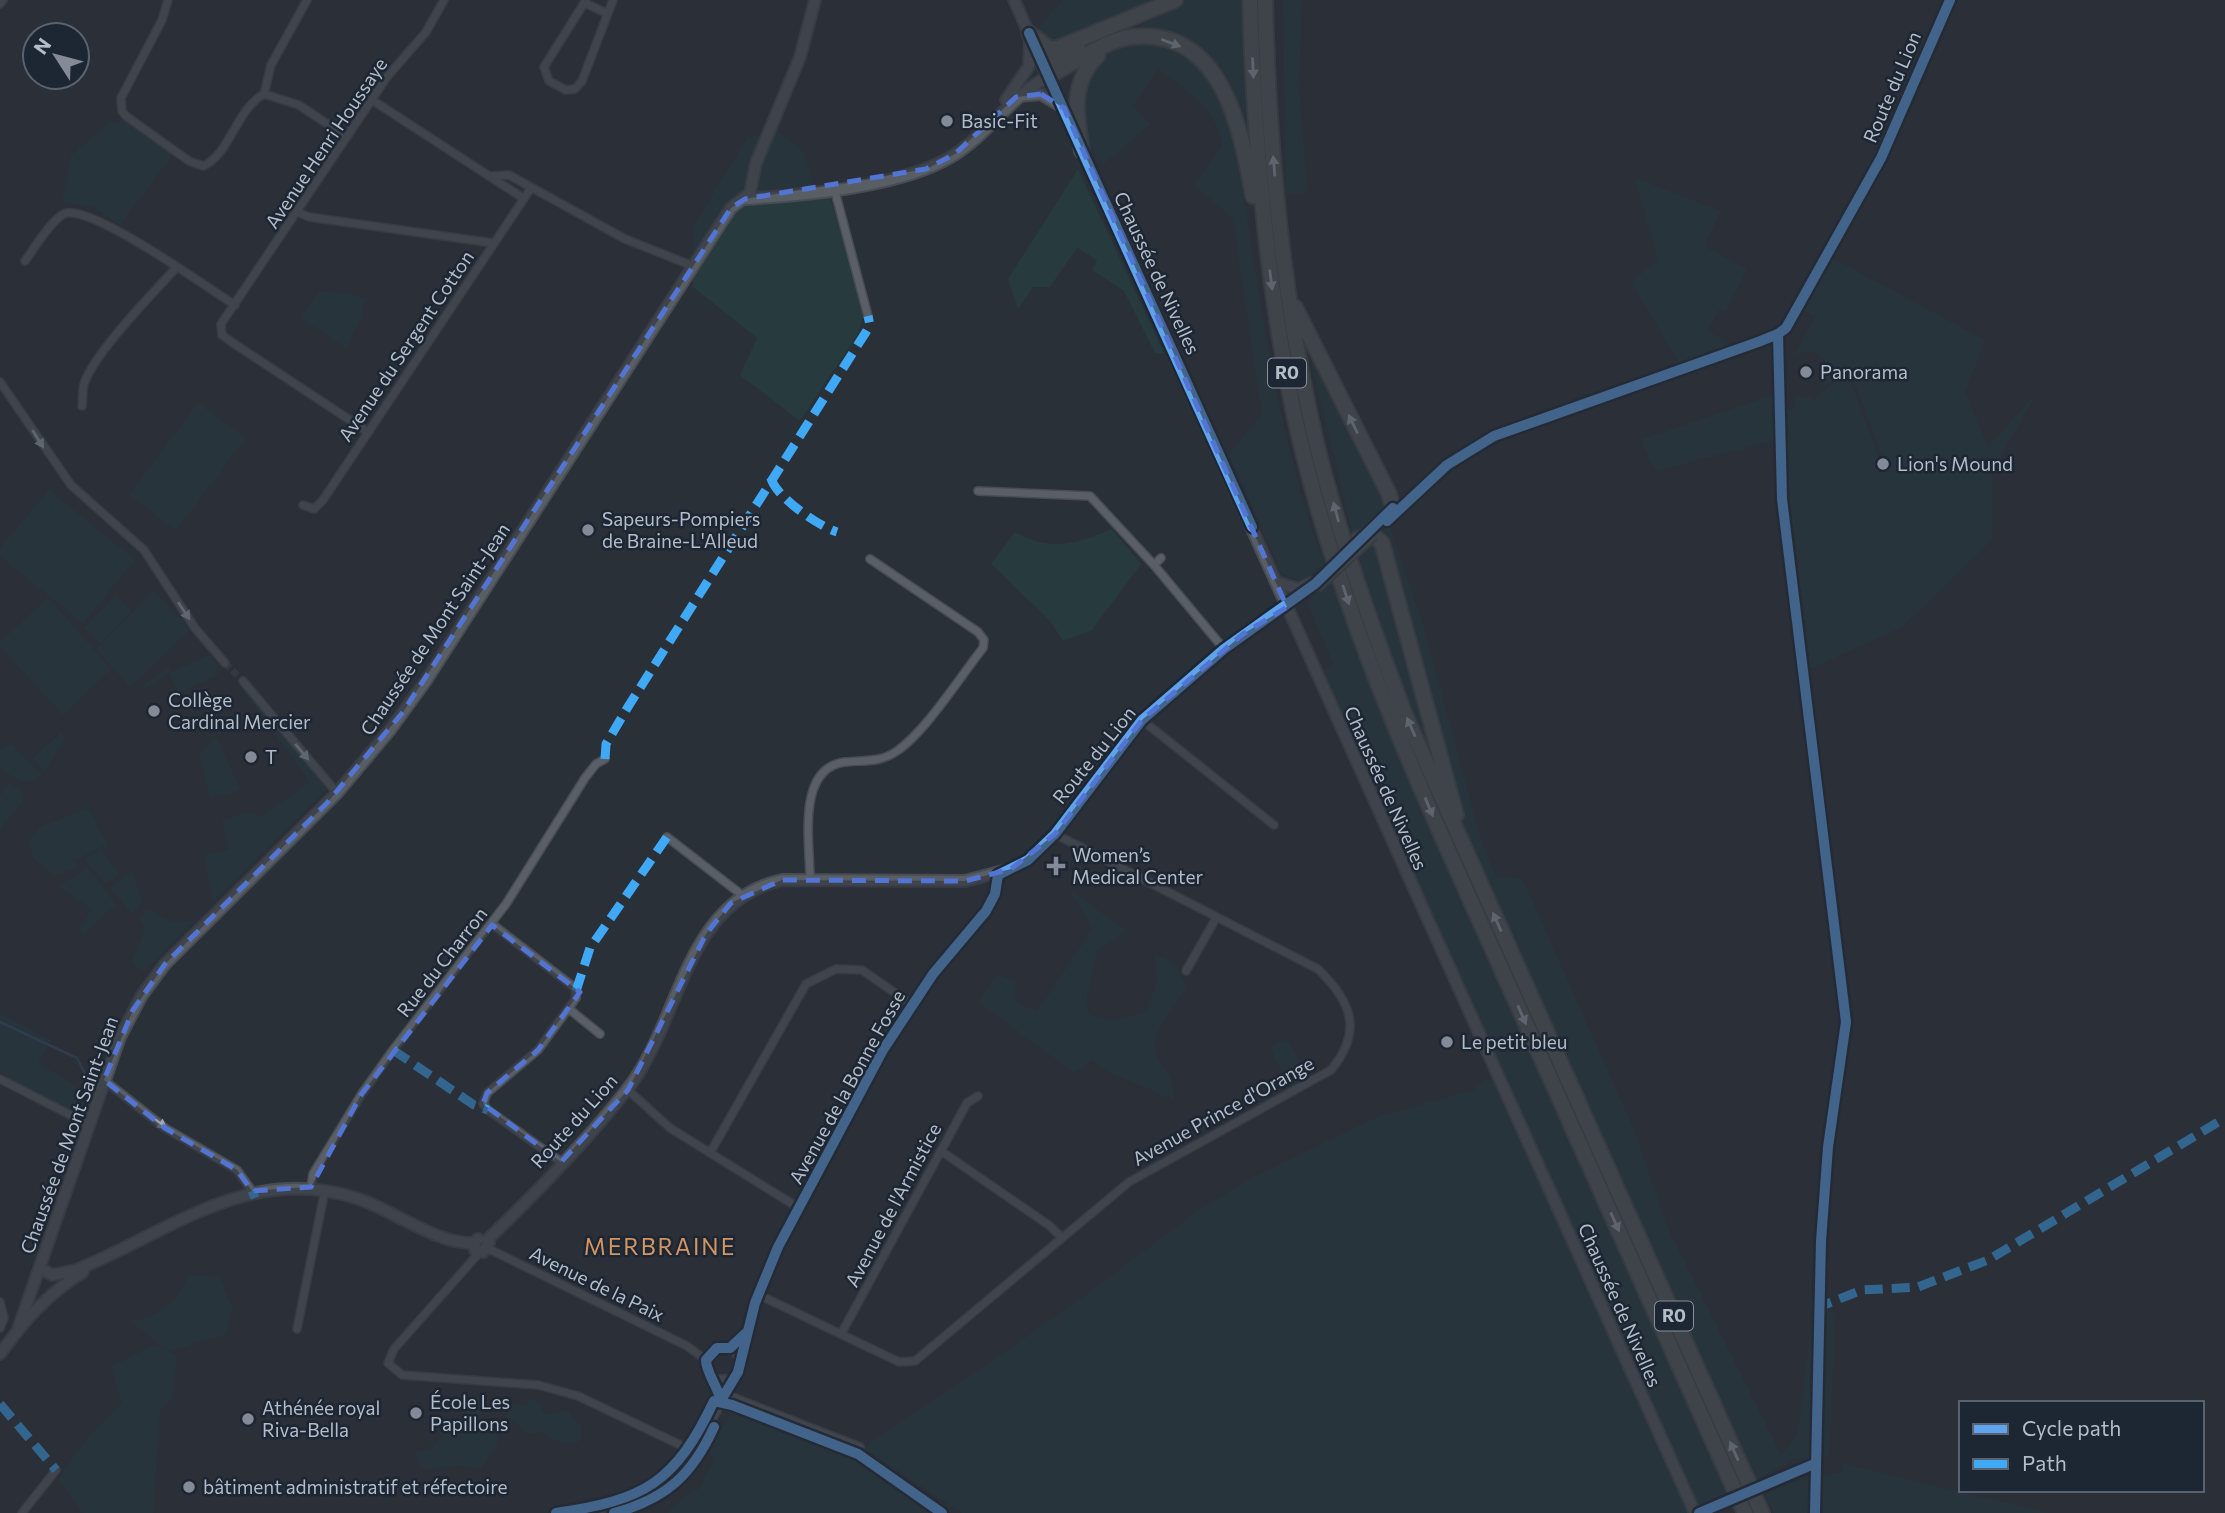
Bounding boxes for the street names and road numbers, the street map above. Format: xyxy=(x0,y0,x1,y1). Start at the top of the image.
street label: Route du Lion xyxy=(1858,28,1925,146)
street label: Avenue Henri Houssaye xyxy=(260,53,391,232)
street label: Chaussée de Nivelles xyxy=(1110,188,1205,358)
street label: Avenue du Sergent Cotton xyxy=(333,246,478,446)
road number: R0 xyxy=(1268,358,1306,388)
street label: Chaussée de Mont Saint-Jean xyxy=(355,518,514,739)
street label: Route du Lion xyxy=(1047,701,1140,808)
street label: Chaussée de Nivelles xyxy=(1340,702,1433,873)
street label: Rue du Charron xyxy=(392,902,492,1021)
street label: Avenue de la Bonne Fosse xyxy=(784,986,909,1188)
street label: Chaussée de Mont Saint-Jean xyxy=(15,1013,122,1257)
street label: Avenue Prince d'Orange xyxy=(1128,1051,1318,1170)
street label: Route du Lion xyxy=(525,1069,622,1172)
street label: Avenue de l'Armistice xyxy=(840,1119,945,1291)
street label: Chaussée de Nivelles xyxy=(1574,1219,1667,1390)
street label: Avenue de la Paix xyxy=(526,1241,668,1326)
road number: R0 xyxy=(1655,1302,1693,1330)

